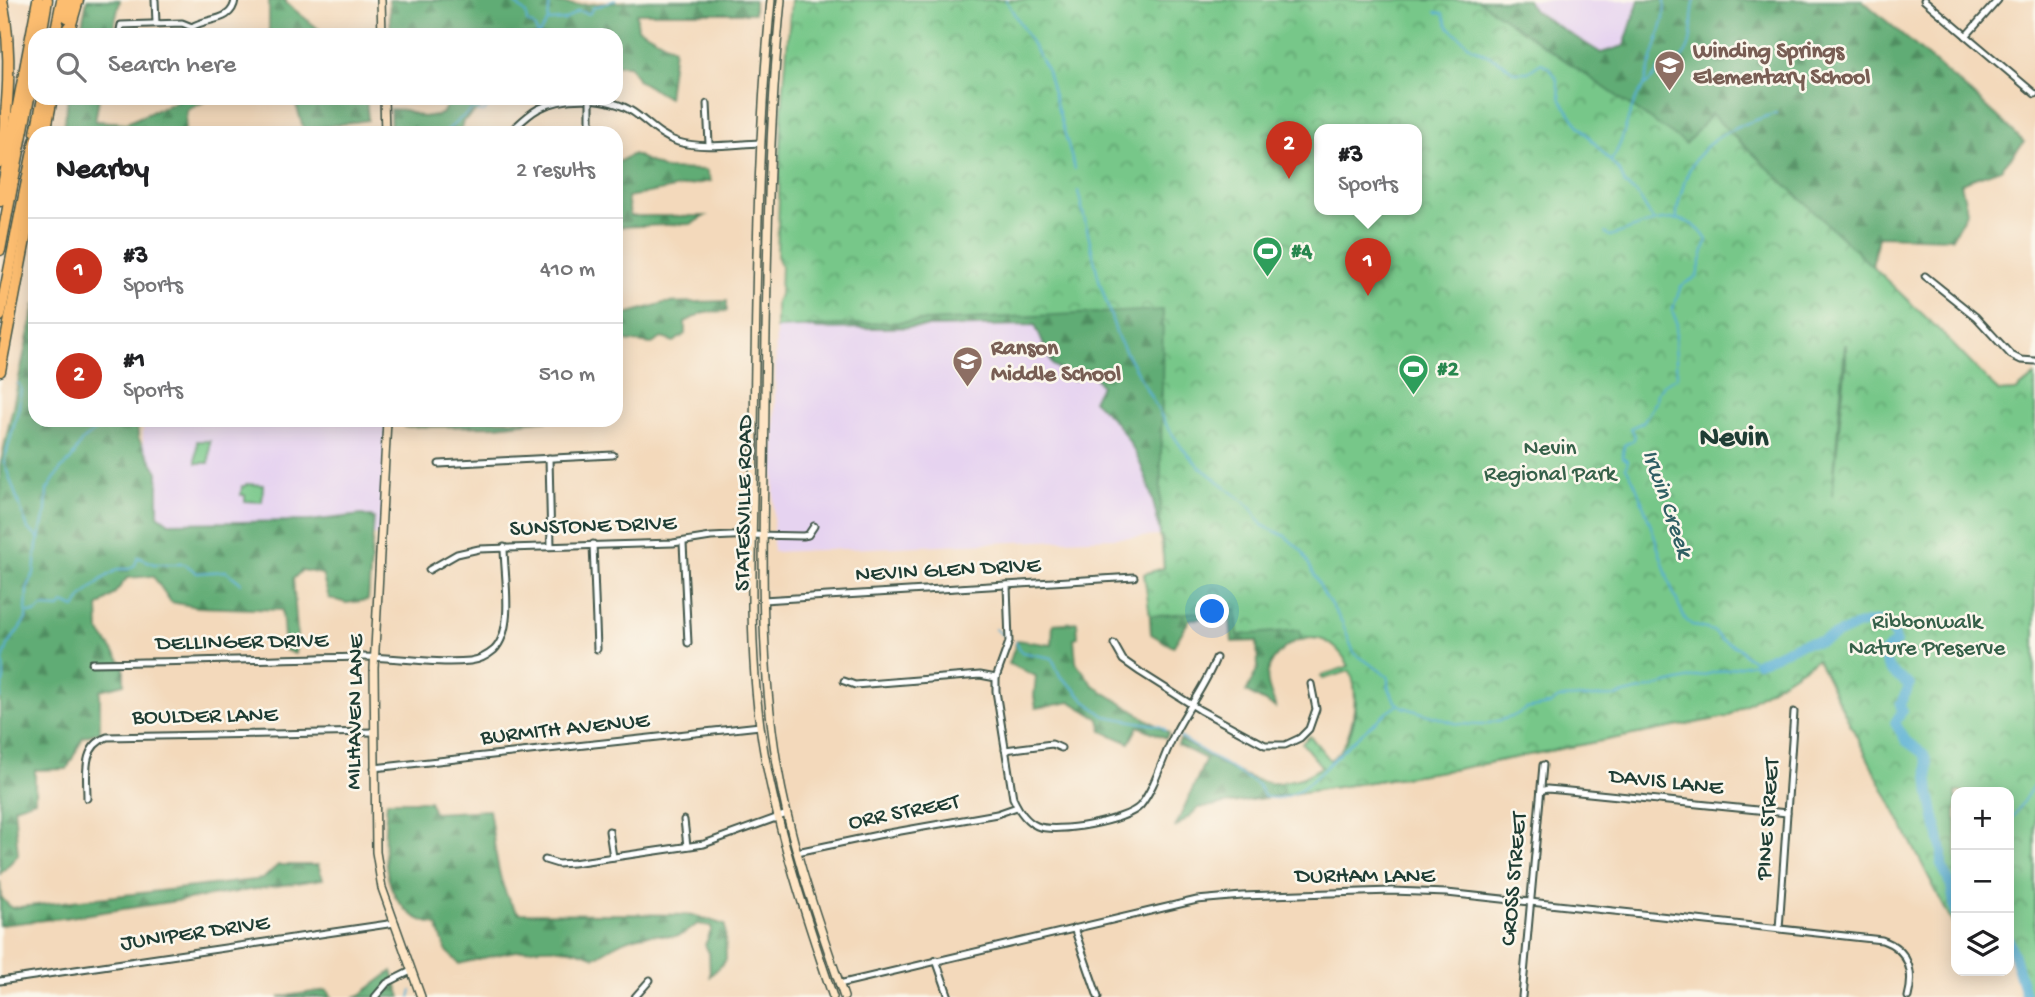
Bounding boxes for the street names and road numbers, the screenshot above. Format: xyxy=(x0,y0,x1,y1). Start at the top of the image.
street label: STATESVILLE ROAD xyxy=(730,414,760,591)
street label: SUNSTONE DRIVE xyxy=(509,511,678,543)
street label: NEVIN GLEN DRIVE xyxy=(855,553,1043,589)
street label: DELLINGER DRIVE xyxy=(153,628,330,658)
street label: MILHAVEN LANE xyxy=(341,632,371,790)
street label: BOULDER LANE xyxy=(131,702,280,732)
street label: BURMITH AVENUE xyxy=(478,708,652,752)
street label: PINE STREET xyxy=(1751,756,1787,882)
street label: DAVIS LANE xyxy=(1606,763,1726,803)
street label: ORR STREET xyxy=(846,789,963,837)
street label: CROSS STREET xyxy=(1496,810,1534,947)
street label: DURHAM LANE xyxy=(1293,864,1437,891)
street label: JUNIPER DRIVE xyxy=(119,910,273,958)

